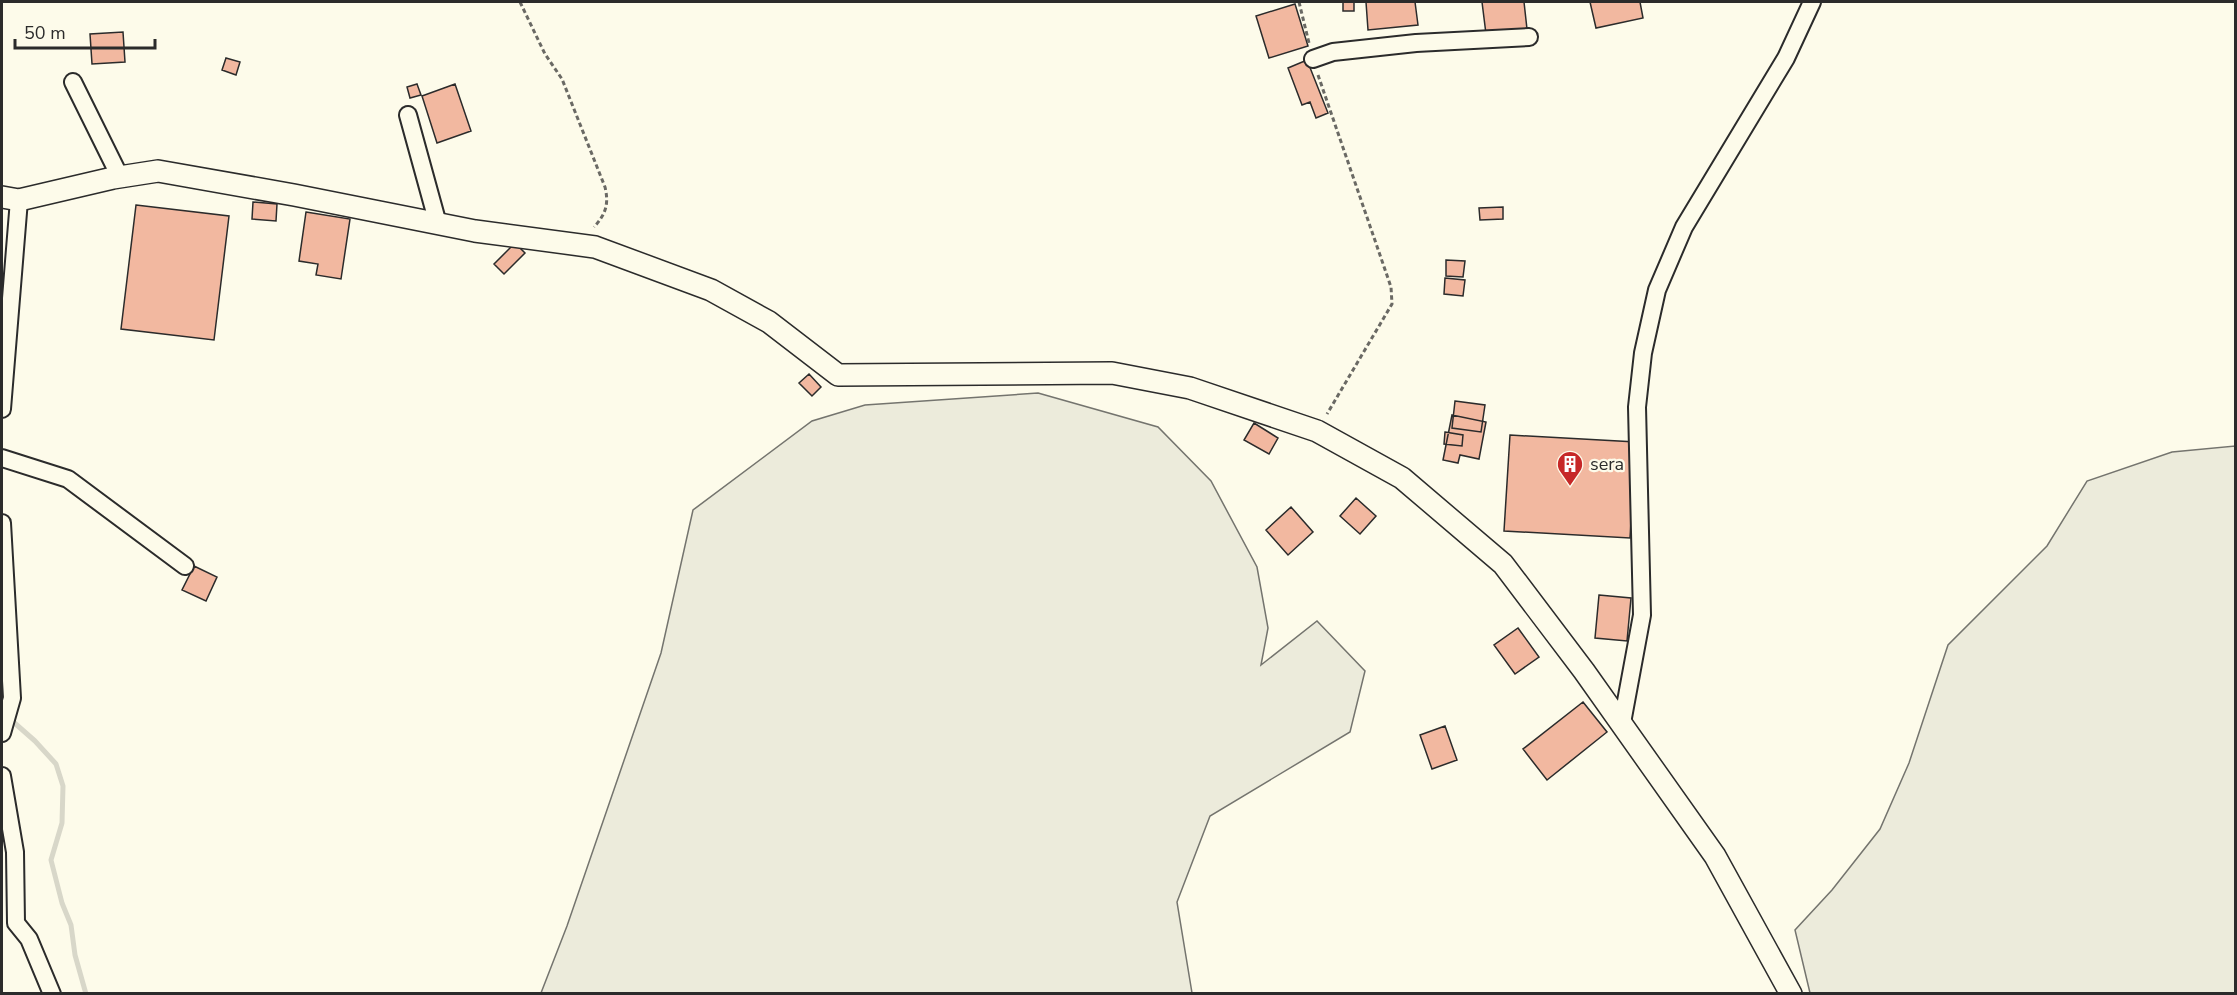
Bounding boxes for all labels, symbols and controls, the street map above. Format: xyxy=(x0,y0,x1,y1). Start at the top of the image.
scale bar xyxy=(15,12,154,50)
text: 50 m xyxy=(24,21,66,45)
building icon: sera xyxy=(1555,449,1585,487)
place label: sera xyxy=(1590,452,1624,476)

